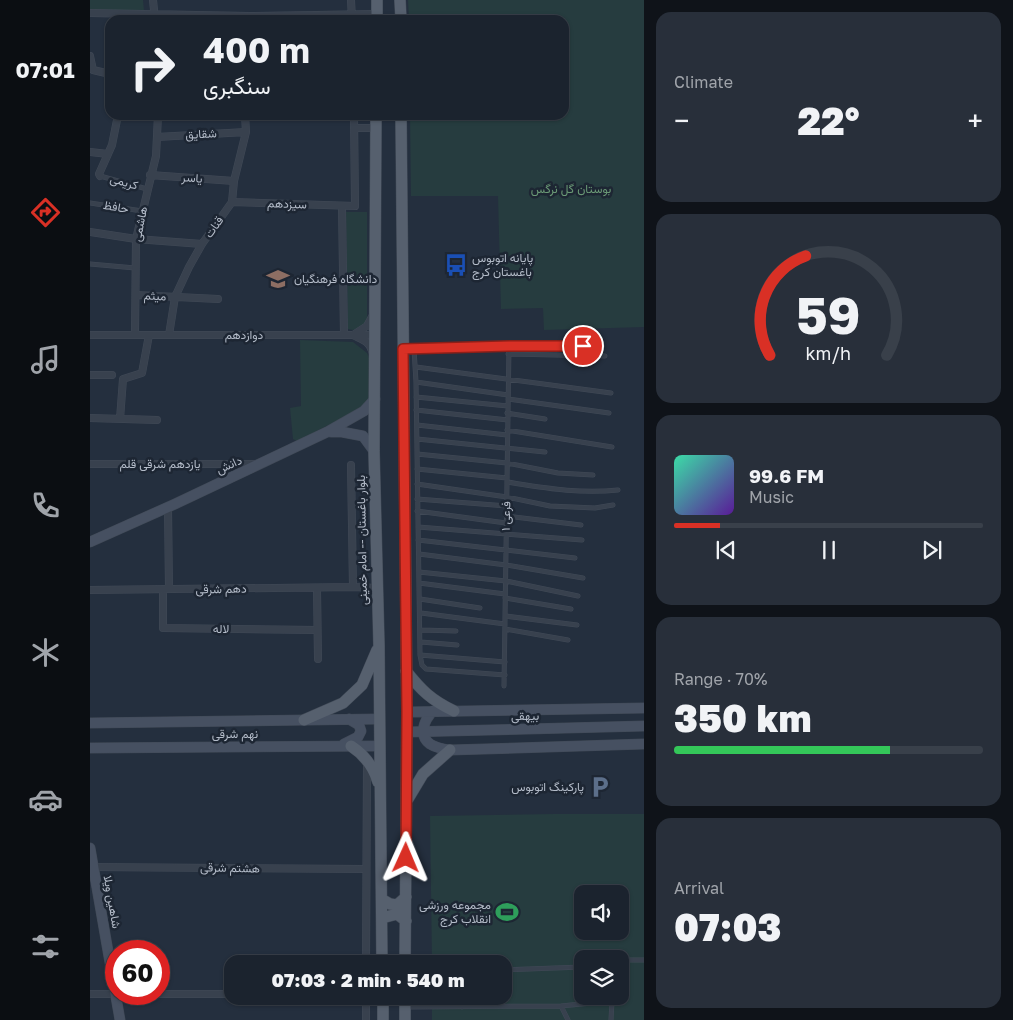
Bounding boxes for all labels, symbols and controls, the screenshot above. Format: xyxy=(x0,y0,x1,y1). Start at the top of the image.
text: 400 m xyxy=(203,29,310,71)
icon: right xyxy=(120,35,185,100)
text: 07:01 xyxy=(16,56,74,83)
text: سنگبری xyxy=(203,72,271,99)
text: Climate xyxy=(674,72,733,92)
text: 22° xyxy=(798,98,859,143)
text: − xyxy=(674,104,689,137)
text: + xyxy=(968,104,983,137)
street label: شقایق xyxy=(185,125,217,143)
street label: یاسر xyxy=(180,169,203,187)
street label: کریمی xyxy=(108,170,140,194)
park label: بوستان گل نرگس xyxy=(531,181,611,197)
icon: directions xyxy=(28,195,63,230)
street label: سیزدهم xyxy=(267,195,307,213)
street label: حافظ xyxy=(102,197,130,216)
street label: هاشمی xyxy=(129,205,151,243)
street label: قنات xyxy=(201,213,226,240)
place label: پایانه اتوبوس باغستان کرج xyxy=(472,250,534,281)
bus stop icon: پایانه اتوبوس باغستان کرج xyxy=(443,252,469,278)
school or university icon: دانشگاه فرهنگیان xyxy=(265,266,291,292)
place label: دانشگاه فرهنگیان xyxy=(294,271,378,287)
text: 59 xyxy=(796,283,861,345)
street label: میثم xyxy=(143,288,167,304)
pin xyxy=(562,325,604,367)
street label: دوازدهم xyxy=(225,327,264,343)
icon: arrive xyxy=(569,332,597,360)
icon: music xyxy=(28,342,63,377)
text: km/h xyxy=(806,342,851,364)
street label: دانش xyxy=(213,452,245,478)
street label: یازدهم شرقی قلم xyxy=(119,456,201,472)
text: 99.6 FM xyxy=(749,464,824,487)
street label: بلوار باغستان -- امام خمینی xyxy=(353,475,371,605)
text: Music xyxy=(749,487,794,507)
icon: phone xyxy=(28,488,63,523)
street label: ۱ فرعی xyxy=(498,501,514,531)
icon: previous xyxy=(712,536,740,564)
icon: pause xyxy=(815,536,843,564)
icon: next xyxy=(918,536,946,564)
street label: دهم شرقی xyxy=(195,581,247,597)
street label: لاله xyxy=(213,621,229,636)
icon: climate xyxy=(28,635,63,670)
text: Range · 70% xyxy=(674,669,767,689)
text: 350 km xyxy=(674,695,812,740)
street label: بیهقی xyxy=(511,708,539,724)
street label: نهم شرقی xyxy=(212,726,258,742)
parking icon: پارکینگ اتوبوس xyxy=(587,774,613,800)
place label: پارکینگ اتوبوس xyxy=(511,779,584,795)
icon: car xyxy=(28,782,63,817)
position arrow xyxy=(379,831,431,883)
street label: هشتم شرقی xyxy=(200,859,260,877)
street label: شاهین ویلا xyxy=(99,874,125,930)
text: Arrival xyxy=(674,878,724,898)
map controls xyxy=(574,885,629,1005)
button: sound xyxy=(574,885,629,940)
place label: مجموعه ورزشی انقلاب کرج xyxy=(419,897,491,928)
sports icon: مجموعه ورزشی انقلاب کرج xyxy=(494,899,520,925)
text: 07:03 xyxy=(674,904,781,949)
icon: filters xyxy=(28,929,63,964)
speed limit sign: 60 xyxy=(105,940,170,1005)
button: layers xyxy=(574,950,629,1005)
text: 07:03 · 2 min · 540 m xyxy=(271,968,465,991)

